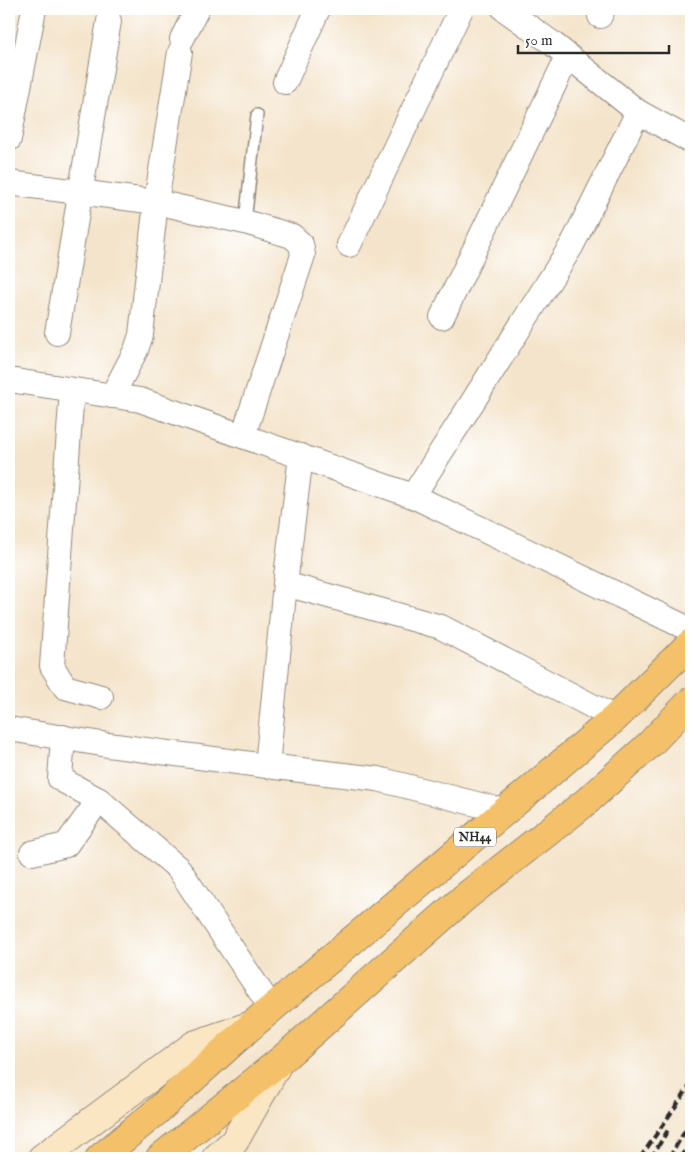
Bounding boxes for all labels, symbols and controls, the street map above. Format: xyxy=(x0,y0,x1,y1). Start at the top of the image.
scale bar xyxy=(518,22,669,54)
text: 50 m xyxy=(525,31,553,50)
road number: NH44 xyxy=(454,828,496,846)

